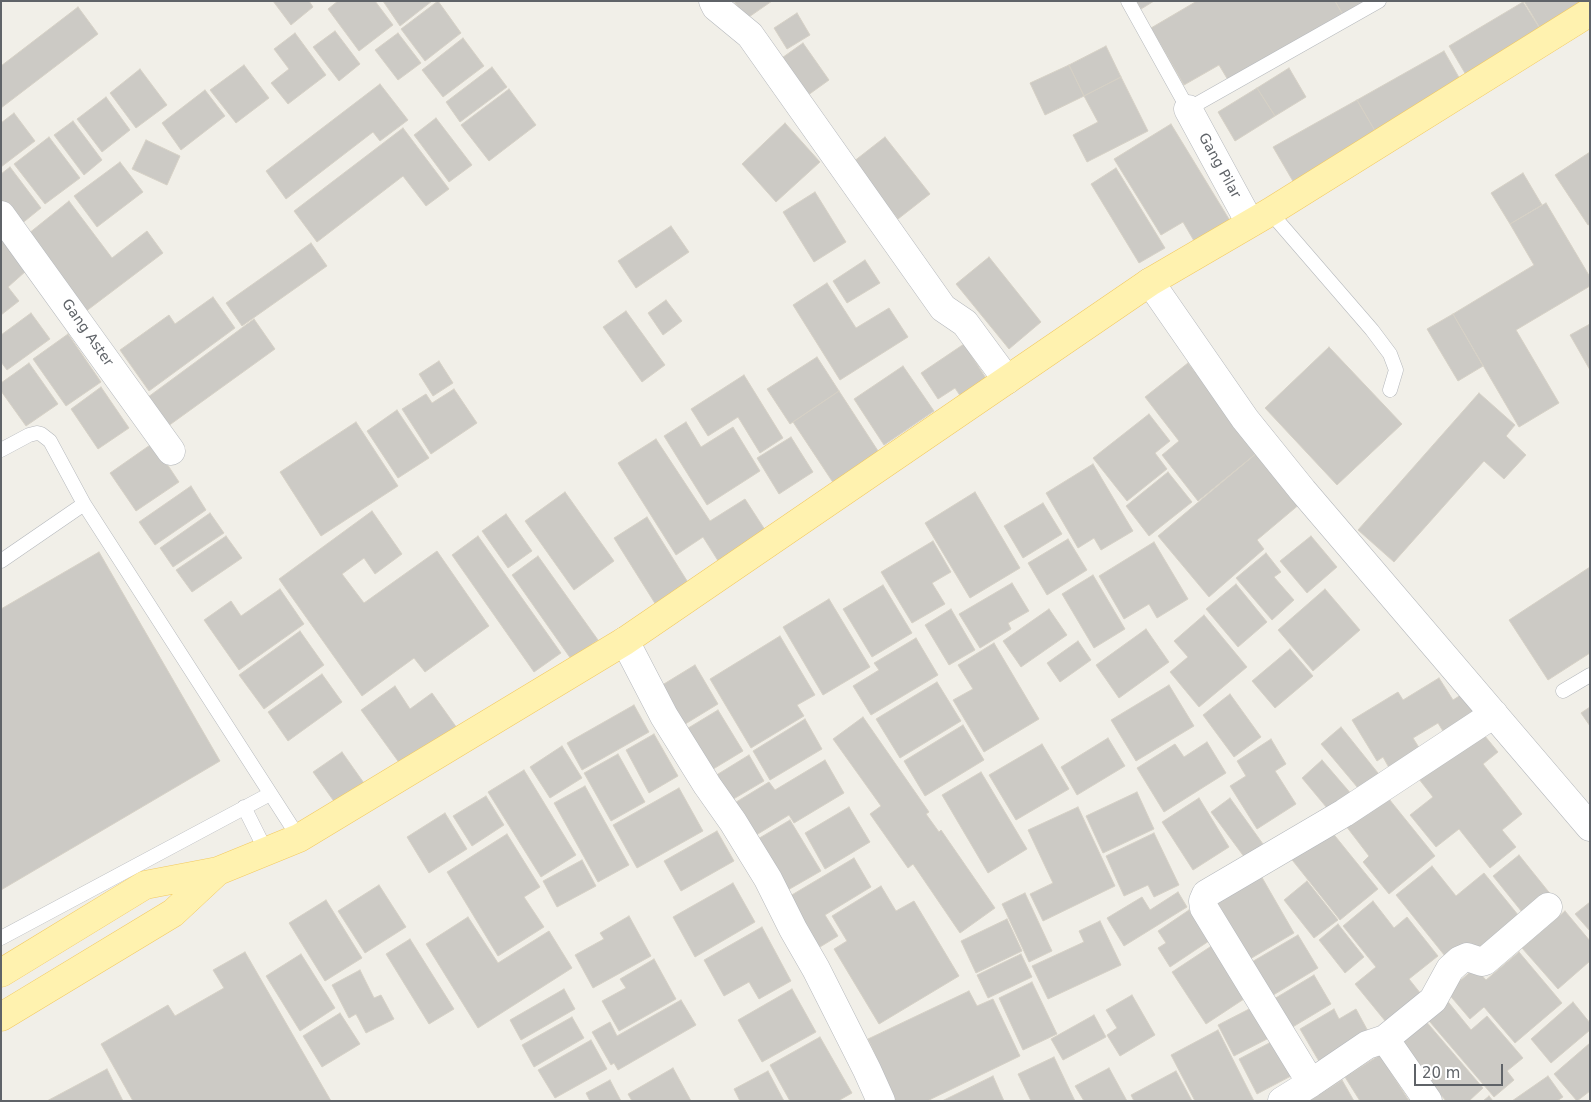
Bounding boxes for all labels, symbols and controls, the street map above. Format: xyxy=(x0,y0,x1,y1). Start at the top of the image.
street label: Gang Pilar xyxy=(1194,130,1244,202)
street label: Gang Aster xyxy=(58,296,116,370)
scale bar xyxy=(1416,1054,1505,1086)
text: 20 m xyxy=(1422,1064,1460,1082)

